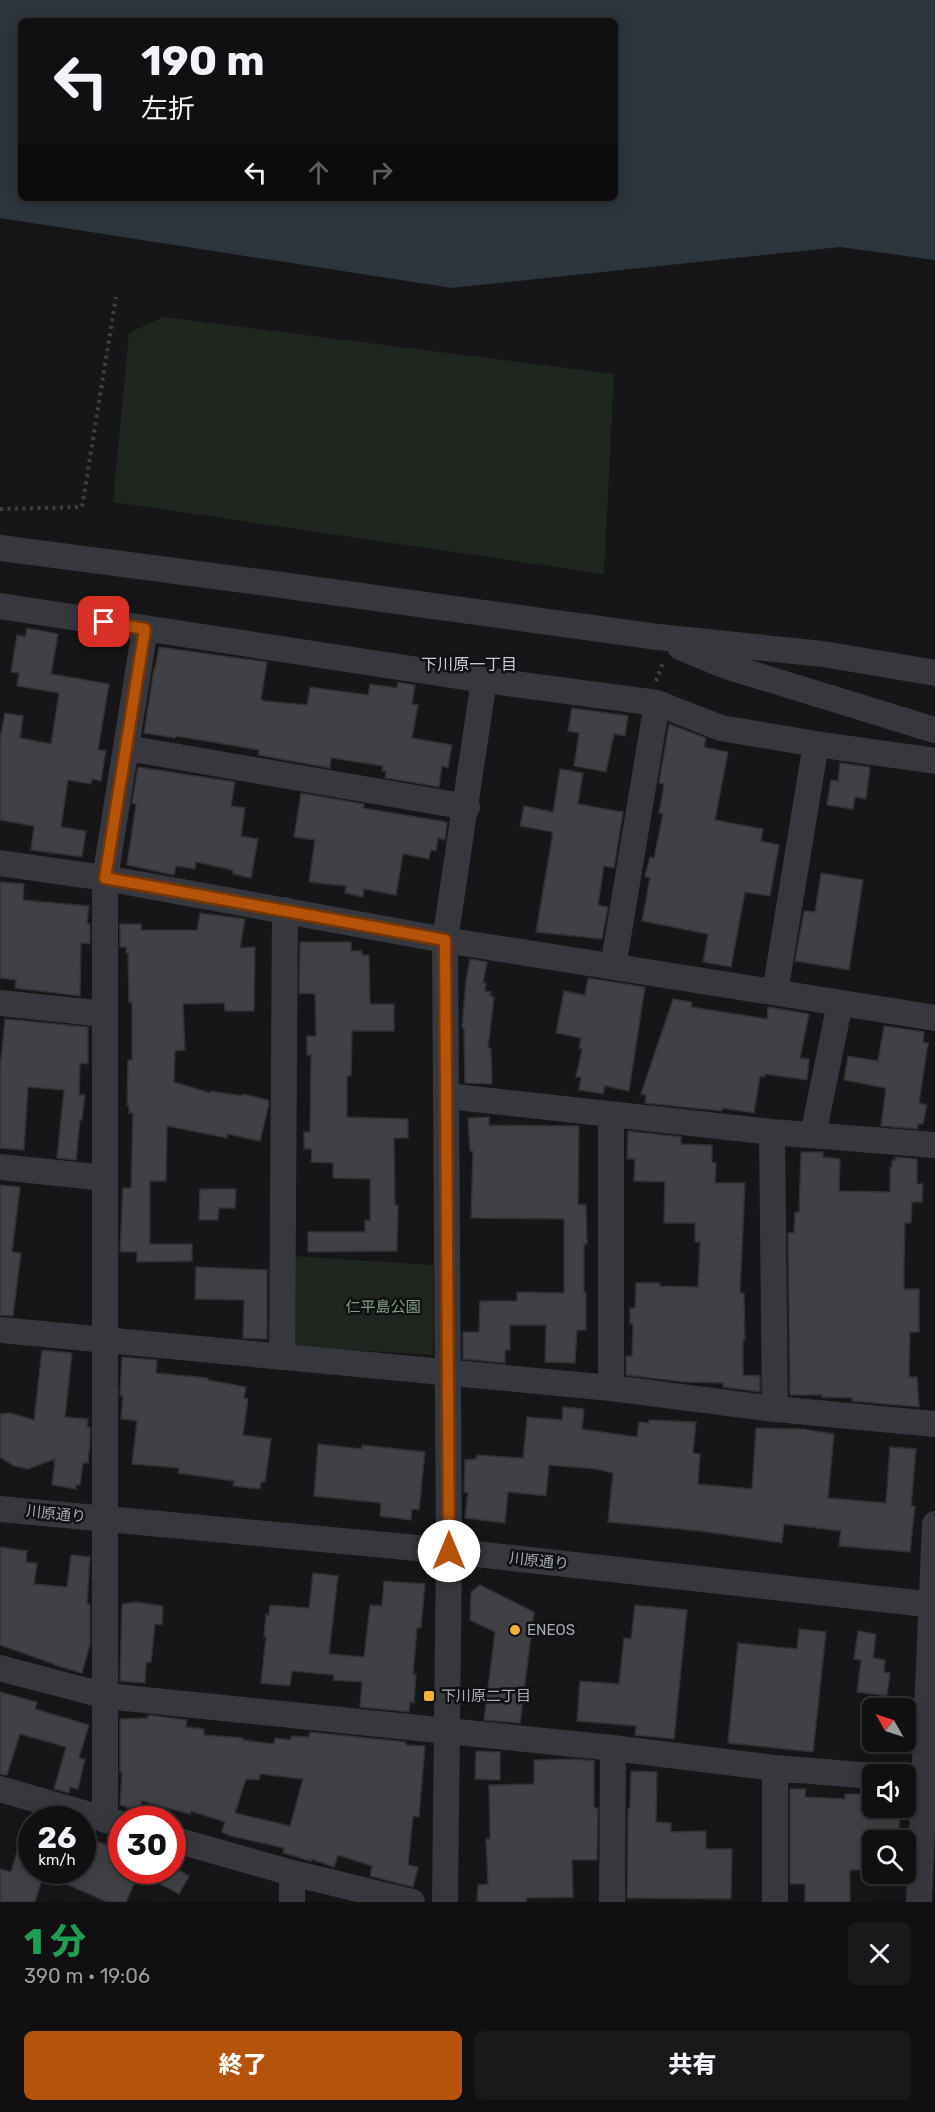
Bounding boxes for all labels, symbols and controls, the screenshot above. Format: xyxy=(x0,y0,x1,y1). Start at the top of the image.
text: 190 m xyxy=(141,36,265,86)
icon: left xyxy=(42,42,120,120)
text: 左折 xyxy=(141,93,195,125)
icon: left xyxy=(239,156,272,189)
icon: ahead xyxy=(302,156,335,189)
icon: right xyxy=(365,156,398,189)
pin xyxy=(78,596,129,647)
icon: arrive xyxy=(87,605,120,638)
district label: 下川原一丁目 xyxy=(421,655,517,674)
park label: 仁平島公園 xyxy=(345,1298,421,1316)
street label: 川原通り xyxy=(25,1502,87,1526)
position arrow xyxy=(417,1519,481,1583)
street label: 川原通り xyxy=(508,1549,570,1573)
place label: ENEOS xyxy=(527,1621,575,1639)
marker: ENEOS xyxy=(508,1623,522,1637)
place label: 下川原二丁目 xyxy=(441,1687,531,1705)
marker: 下川原二丁目 xyxy=(422,1689,436,1703)
north arrow xyxy=(862,1698,916,1752)
map controls xyxy=(862,1698,916,1884)
button: sound xyxy=(862,1764,916,1818)
speed limit sign: 30 xyxy=(108,1806,186,1884)
text: 26 xyxy=(37,1820,77,1856)
button: search xyxy=(862,1830,916,1884)
text: km/h xyxy=(38,1851,76,1869)
text: 1 分 xyxy=(24,1920,86,1963)
button: close xyxy=(848,1922,911,1985)
text: 390 m · 19:06 xyxy=(24,1964,150,1988)
button: 終了 xyxy=(24,2031,462,2100)
button: 共有 xyxy=(474,2031,911,2100)

